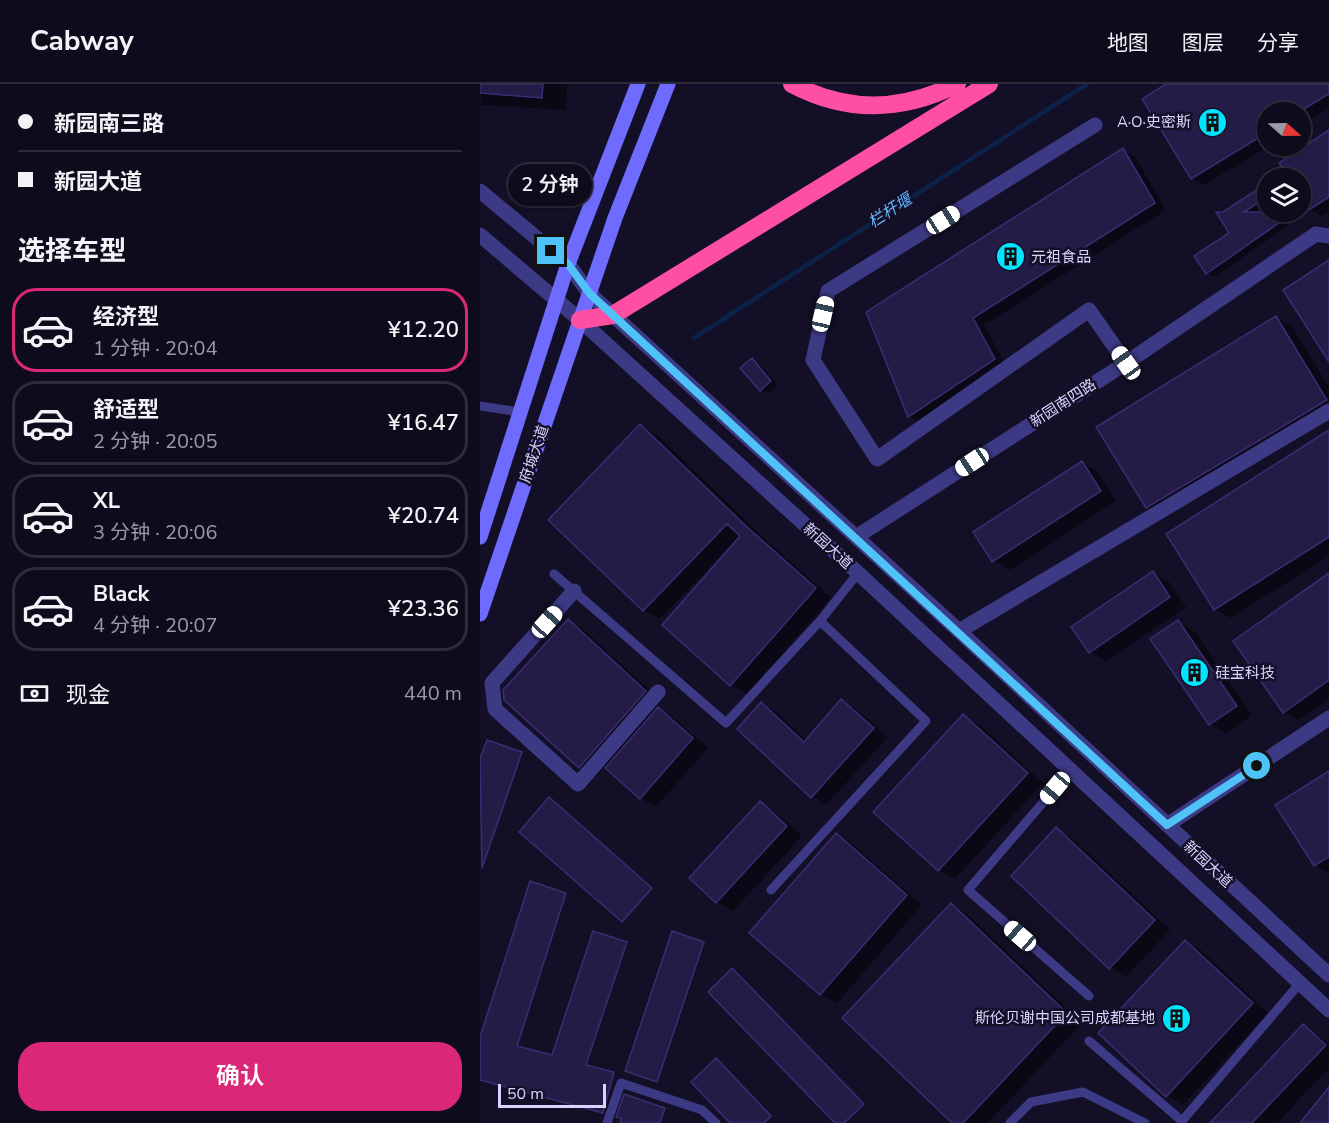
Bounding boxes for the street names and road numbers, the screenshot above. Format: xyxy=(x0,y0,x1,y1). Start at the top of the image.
street label: 新园南四路 xyxy=(1026,374,1100,432)
street label: 府城大道 xyxy=(515,422,553,486)
street label: 新园大道 xyxy=(799,518,857,574)
street label: 新园大道 xyxy=(1179,836,1237,892)

